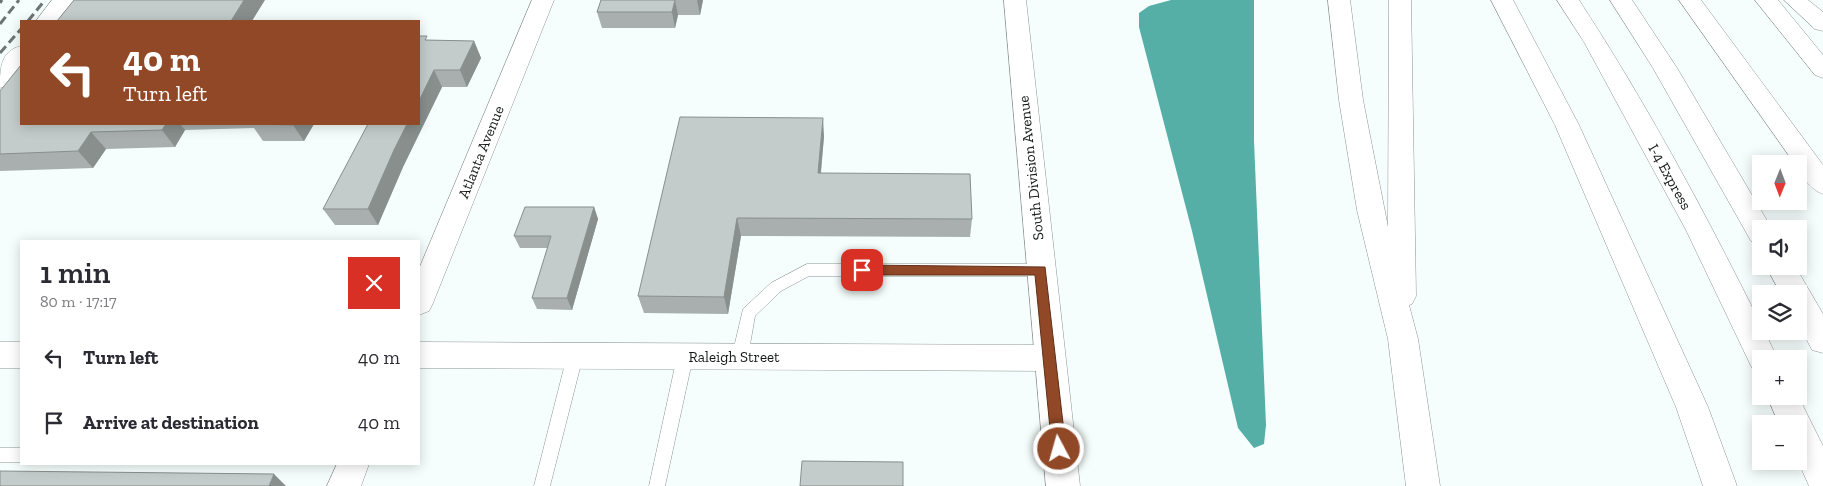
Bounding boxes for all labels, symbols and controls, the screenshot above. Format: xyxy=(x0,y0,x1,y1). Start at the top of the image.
text: 40 m xyxy=(123,38,200,80)
icon: left xyxy=(40,40,105,105)
text: Turn left xyxy=(123,80,207,107)
street label: South Division Avenue xyxy=(1014,95,1048,241)
street label: Atlanta Avenue xyxy=(454,103,508,201)
street label: I-4 Express xyxy=(1645,141,1695,213)
north arrow xyxy=(1752,155,1808,210)
map controls xyxy=(1752,155,1807,470)
button: sound xyxy=(1752,220,1807,275)
pin xyxy=(841,249,883,291)
text: 1 min xyxy=(40,255,110,291)
icon: arrive xyxy=(848,256,876,284)
button: close xyxy=(348,257,400,309)
button: layers xyxy=(1752,285,1807,340)
text: 80 m · 17:17 xyxy=(40,292,116,311)
icon: left xyxy=(40,344,68,372)
text: Turn left xyxy=(83,346,158,369)
text: 40 m xyxy=(358,346,400,369)
street label: Raleigh Street xyxy=(688,348,780,366)
button: + xyxy=(1752,350,1807,405)
icon: arrive xyxy=(40,409,68,437)
text: Arrive at destination xyxy=(83,411,259,434)
text: 40 m xyxy=(358,411,400,434)
button: − xyxy=(1752,415,1807,470)
position arrow xyxy=(1032,422,1084,474)

